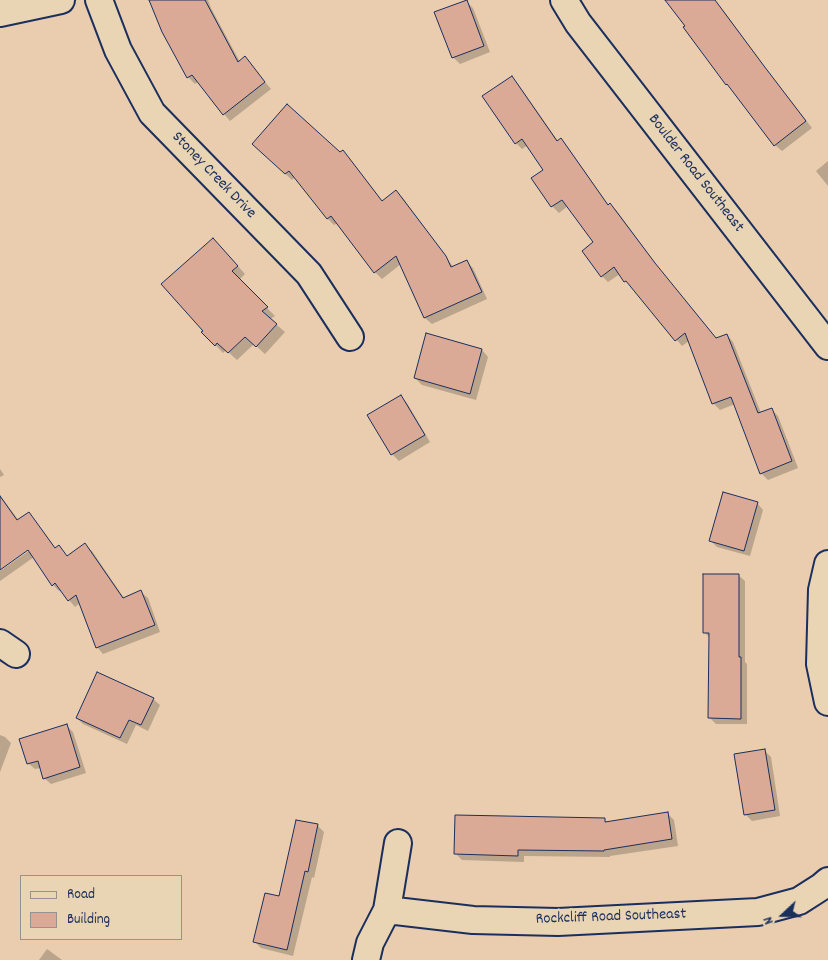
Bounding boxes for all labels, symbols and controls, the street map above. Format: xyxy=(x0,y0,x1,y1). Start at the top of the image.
street label: Boulder Road Southeast xyxy=(643,111,747,237)
street label: Stoney Creek Drive xyxy=(167,128,259,224)
legend xyxy=(20,875,182,940)
text: Road xyxy=(67,884,95,906)
north arrow xyxy=(758,890,808,940)
street label: Rockcliff Road Southeast xyxy=(535,906,687,930)
text: Building xyxy=(67,909,110,931)
text: N xyxy=(758,914,780,927)

